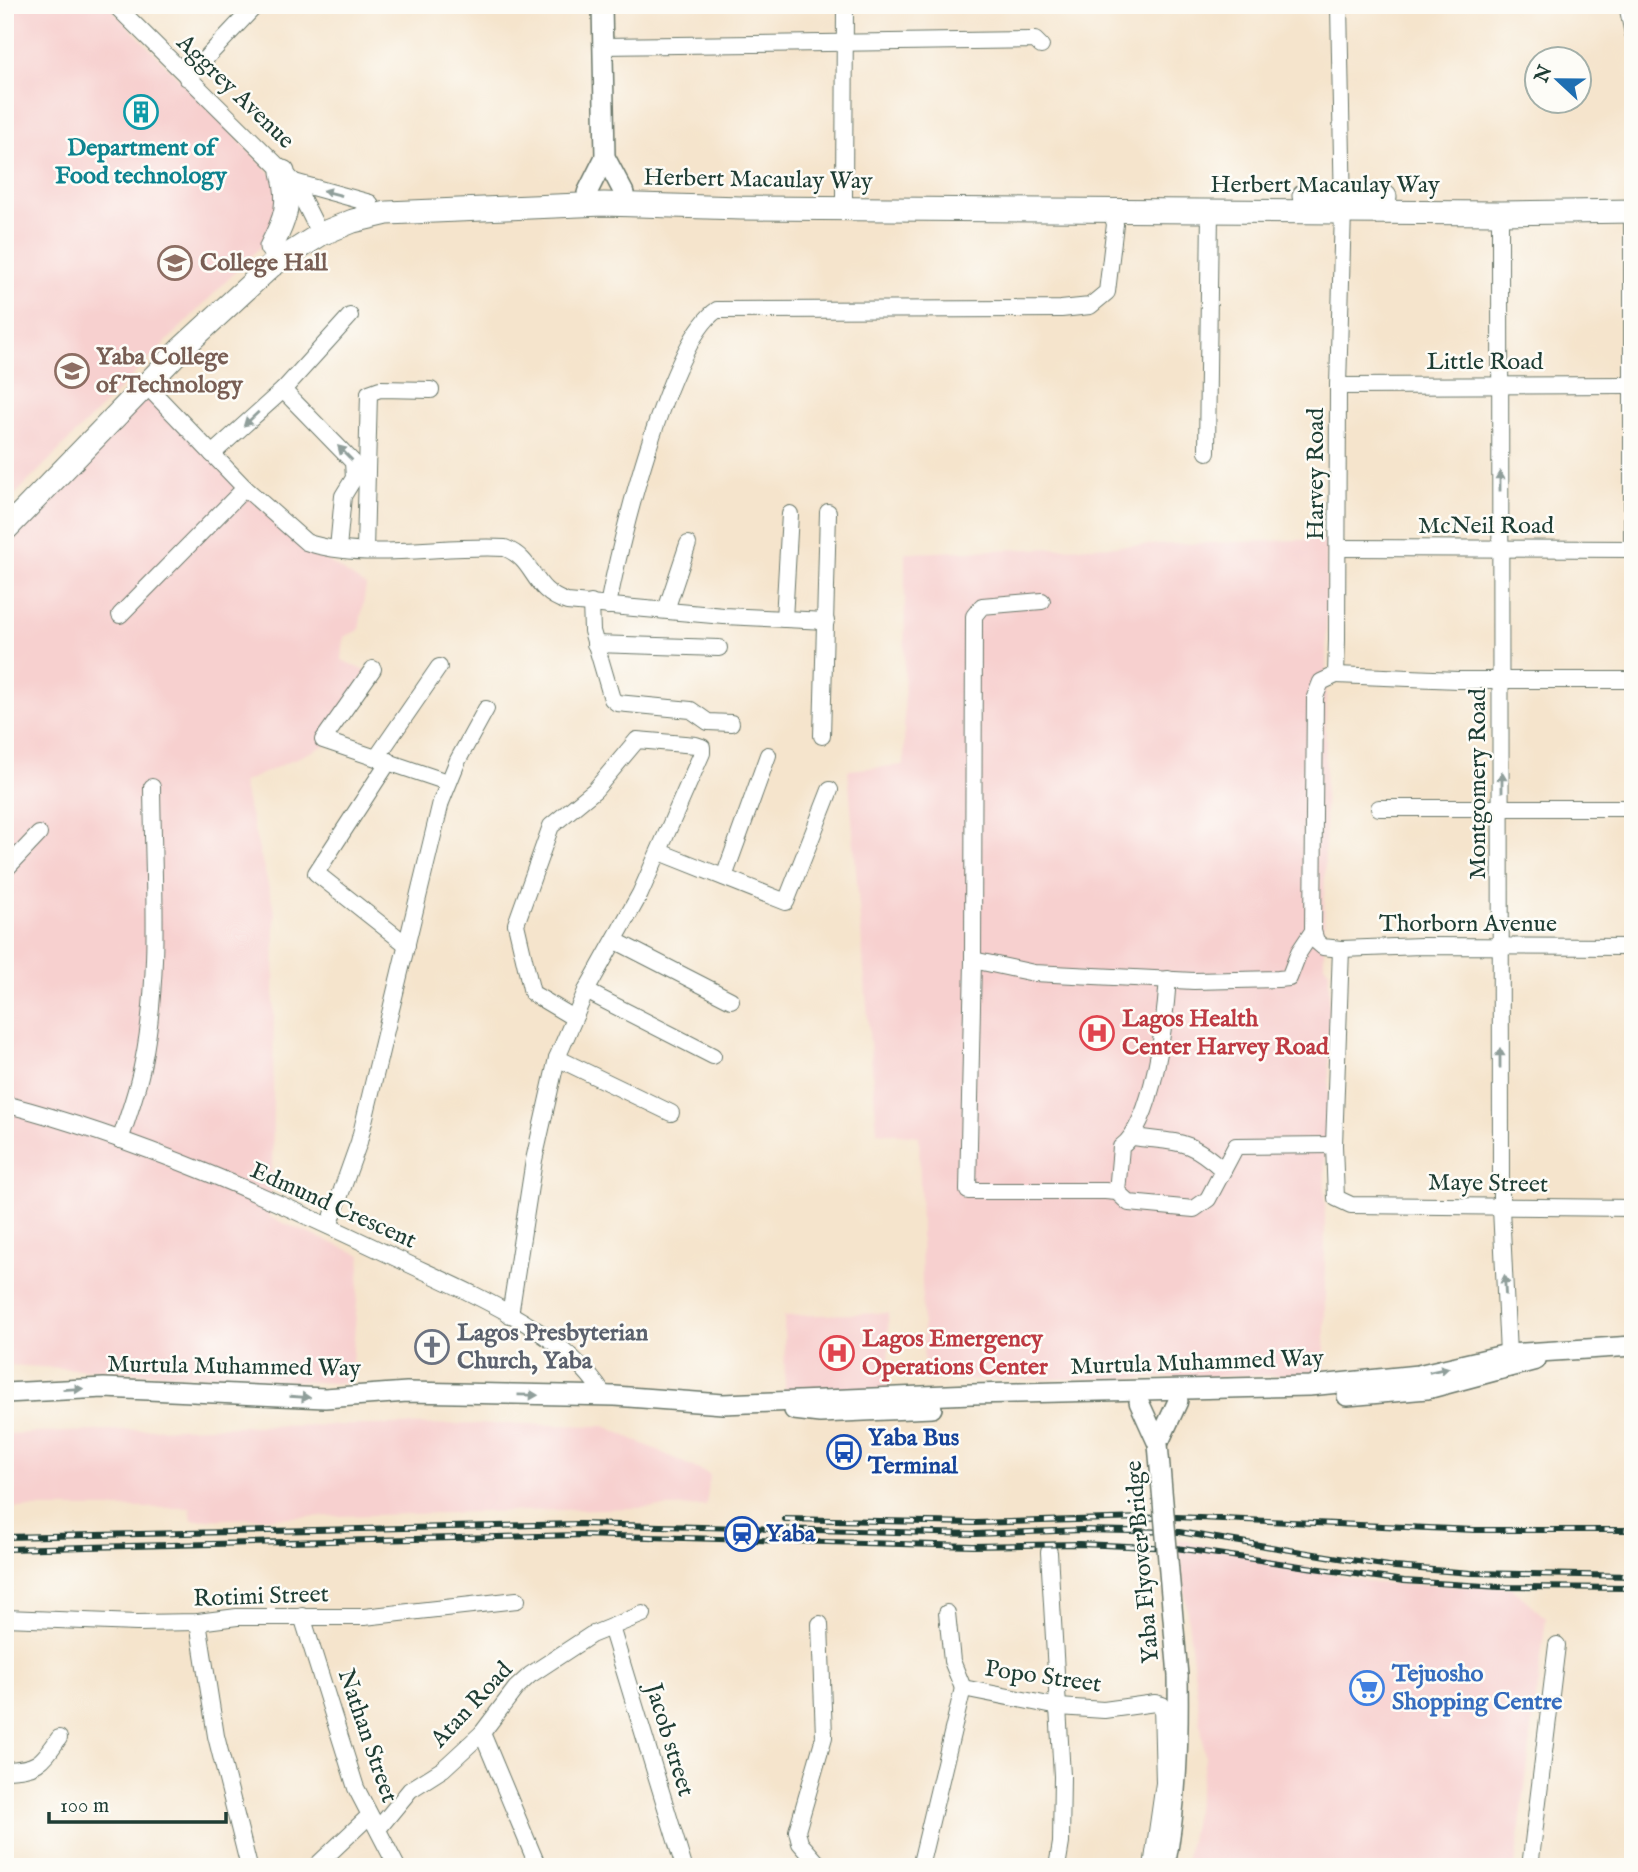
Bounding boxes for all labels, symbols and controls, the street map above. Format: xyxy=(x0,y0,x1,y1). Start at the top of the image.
street label: Aggrey Avenue xyxy=(169,27,301,156)
north arrow xyxy=(1522,46,1592,116)
text: N xyxy=(1530,62,1559,87)
building icon: Department of Food technology xyxy=(122,93,160,131)
place label: Department of Food technology xyxy=(55,133,228,192)
street label: Herbert Macaulay Way xyxy=(643,163,873,198)
street label: Herbert Macaulay Way xyxy=(1210,170,1440,201)
one-way arrow xyxy=(321,187,342,197)
school or university icon: College Hall xyxy=(156,244,194,282)
place label: College Hall xyxy=(200,248,328,279)
place label: Yaba College of Technology xyxy=(96,342,244,401)
street label: Little Road xyxy=(1427,347,1544,378)
school or university icon: Yaba College of Technology xyxy=(53,352,91,390)
street label: Harvey Road xyxy=(1301,407,1332,540)
one-way arrow xyxy=(242,411,260,427)
one-way arrow xyxy=(337,445,353,462)
one-way arrow xyxy=(1494,469,1506,491)
street label: McNeil Road xyxy=(1418,511,1554,542)
street label: Montgomery Road xyxy=(1463,688,1494,880)
one-way arrow xyxy=(1496,770,1508,792)
street label: Thorborn Avenue xyxy=(1379,909,1557,940)
place label: Lagos Health Center Harvey Road xyxy=(1122,1004,1330,1063)
hospital icon: Lagos Health Center Harvey Road xyxy=(1078,1014,1116,1052)
one-way arrow xyxy=(1494,1047,1506,1069)
street label: Edmund Crescent xyxy=(245,1156,421,1256)
street label: Maye Street xyxy=(1428,1167,1548,1201)
one-way arrow xyxy=(1499,1274,1510,1296)
place label: Lagos Presbyterian Church, Yaba xyxy=(457,1318,648,1377)
place label: Lagos Emergency Operations Center xyxy=(862,1324,1048,1383)
church icon: Lagos Presbyterian Church, Yaba xyxy=(413,1328,451,1366)
hospital icon: Lagos Emergency Operations Center xyxy=(818,1334,856,1372)
street label: Murtula Muhammed Way xyxy=(1070,1343,1324,1383)
street label: Murtula Muhammed Way xyxy=(107,1349,361,1385)
one-way arrow xyxy=(1428,1365,1450,1376)
one-way arrow xyxy=(63,1384,85,1395)
one-way arrow xyxy=(517,1389,539,1401)
one-way arrow xyxy=(290,1392,312,1403)
place label: Yaba Bus Terminal xyxy=(867,1423,960,1482)
bus stop icon: Yaba Bus Terminal xyxy=(825,1433,863,1471)
street label: Yaba Flyover Bridge xyxy=(1119,1459,1167,1665)
station icon: Yaba xyxy=(723,1515,761,1553)
place label: Yaba xyxy=(766,1519,816,1550)
street label: Rotimi Street xyxy=(193,1579,329,1615)
street label: Popo Street xyxy=(983,1653,1103,1701)
street label: Atan Road xyxy=(423,1655,520,1755)
place label: Tejuosho Shopping Centre xyxy=(1391,1659,1562,1718)
street label: Nathan Street xyxy=(330,1665,404,1807)
supermarket icon: Tejuosho Shopping Centre xyxy=(1348,1669,1386,1707)
street label: Jacob street xyxy=(636,1677,701,1800)
scale bar xyxy=(49,1781,226,1825)
text: 100 m xyxy=(60,1793,109,1820)

